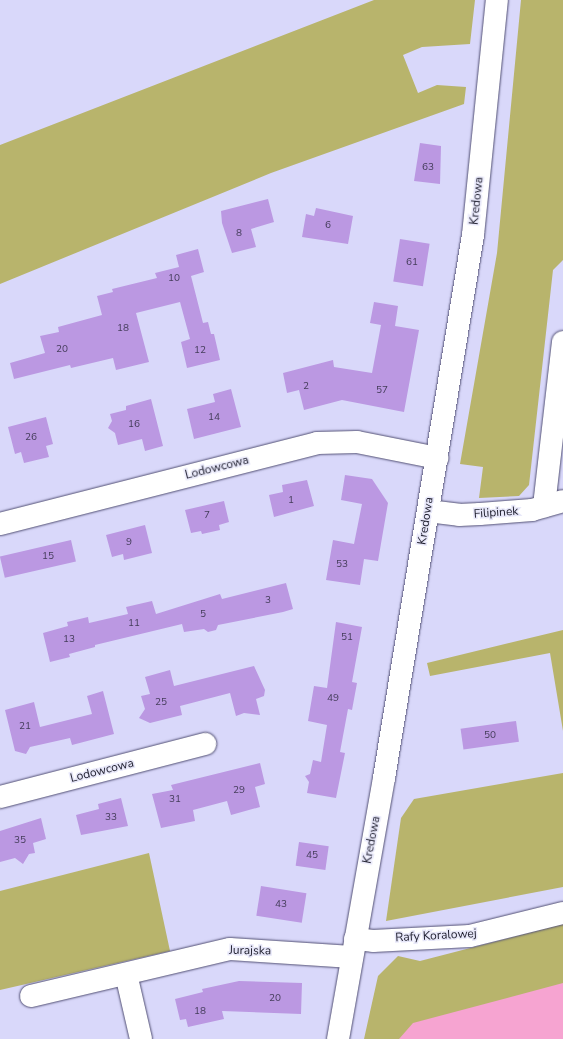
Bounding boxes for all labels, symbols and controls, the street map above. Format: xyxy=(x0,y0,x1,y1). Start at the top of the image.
house number: 63 xyxy=(422,162,434,174)
street label: Kredowa xyxy=(467,176,487,226)
house number: 6 xyxy=(325,220,331,232)
house number: 8 xyxy=(236,228,242,240)
house number: 61 xyxy=(406,257,418,269)
house number: 10 xyxy=(168,273,180,285)
house number: 18 xyxy=(117,323,129,335)
house number: 20 xyxy=(56,344,68,356)
house number: 12 xyxy=(194,345,206,357)
house number: 2 xyxy=(303,381,309,393)
house number: 57 xyxy=(376,385,388,397)
house number: 14 xyxy=(208,412,220,424)
house number: 16 xyxy=(128,419,140,431)
house number: 26 xyxy=(25,432,37,444)
street label: Lodowcowa xyxy=(184,453,250,483)
house number: 1 xyxy=(288,495,294,507)
street label: Kredowa xyxy=(415,496,437,546)
street label: Filipinek xyxy=(473,504,519,522)
house number: 7 xyxy=(204,510,210,522)
house number: 9 xyxy=(126,537,132,549)
house number: 15 xyxy=(42,551,54,563)
house number: 53 xyxy=(336,559,348,571)
house number: 3 xyxy=(265,595,271,607)
house number: 5 xyxy=(200,609,206,621)
house number: 11 xyxy=(128,618,140,630)
house number: 51 xyxy=(341,632,353,644)
house number: 13 xyxy=(63,634,75,646)
house number: 49 xyxy=(327,693,339,705)
house number: 25 xyxy=(155,697,167,709)
house number: 21 xyxy=(19,721,31,733)
house number: 50 xyxy=(484,730,496,742)
street label: Lodowcowa xyxy=(69,756,135,786)
house number: 29 xyxy=(233,785,245,797)
house number: 31 xyxy=(169,794,181,806)
house number: 33 xyxy=(105,812,117,824)
street label: Kredowa xyxy=(360,815,384,865)
house number: 35 xyxy=(14,835,26,847)
house number: 45 xyxy=(306,850,318,862)
house number: 43 xyxy=(275,899,287,911)
street label: Rafy Koralowej xyxy=(395,927,477,945)
street label: Jurajska xyxy=(229,943,271,959)
house number: 20 xyxy=(269,993,281,1005)
house number: 18 xyxy=(194,1006,206,1018)

